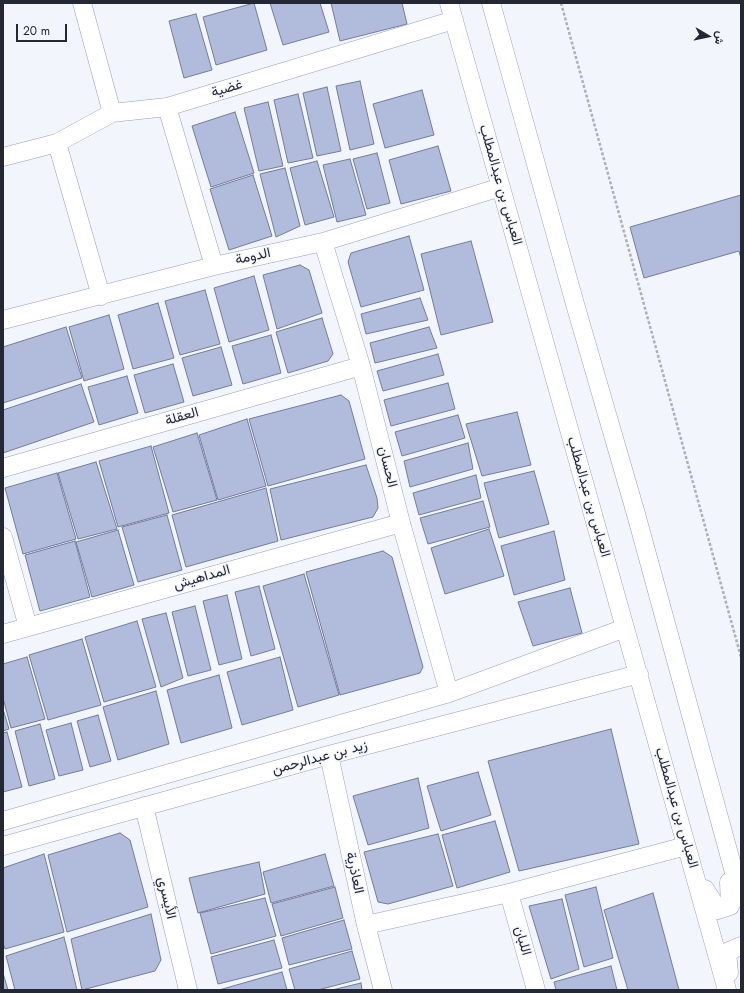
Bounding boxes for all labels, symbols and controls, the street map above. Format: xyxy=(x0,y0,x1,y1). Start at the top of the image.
scale bar xyxy=(18,16,69,42)
north arrow xyxy=(688,16,728,56)
text: 20 m xyxy=(23,22,50,40)
text: ش xyxy=(711,30,729,46)
street label: غضية xyxy=(209,76,245,102)
street label: العباس بن عبدالمطلب xyxy=(475,123,525,247)
street label: الدومة xyxy=(234,245,272,269)
street label: العقلة xyxy=(163,404,201,430)
street label: العباس بن عبدالمطلب xyxy=(563,435,613,559)
street label: الحسان xyxy=(374,445,400,489)
street label: المداهيش xyxy=(172,562,232,594)
street label: زيد بن عبدالرحمن xyxy=(271,737,369,779)
street label: العباس بن عبدالمطلب xyxy=(651,746,701,870)
street label: العاذرية xyxy=(341,851,367,895)
street label: الأيسري xyxy=(153,875,179,921)
street label: اللبان xyxy=(510,924,534,958)

